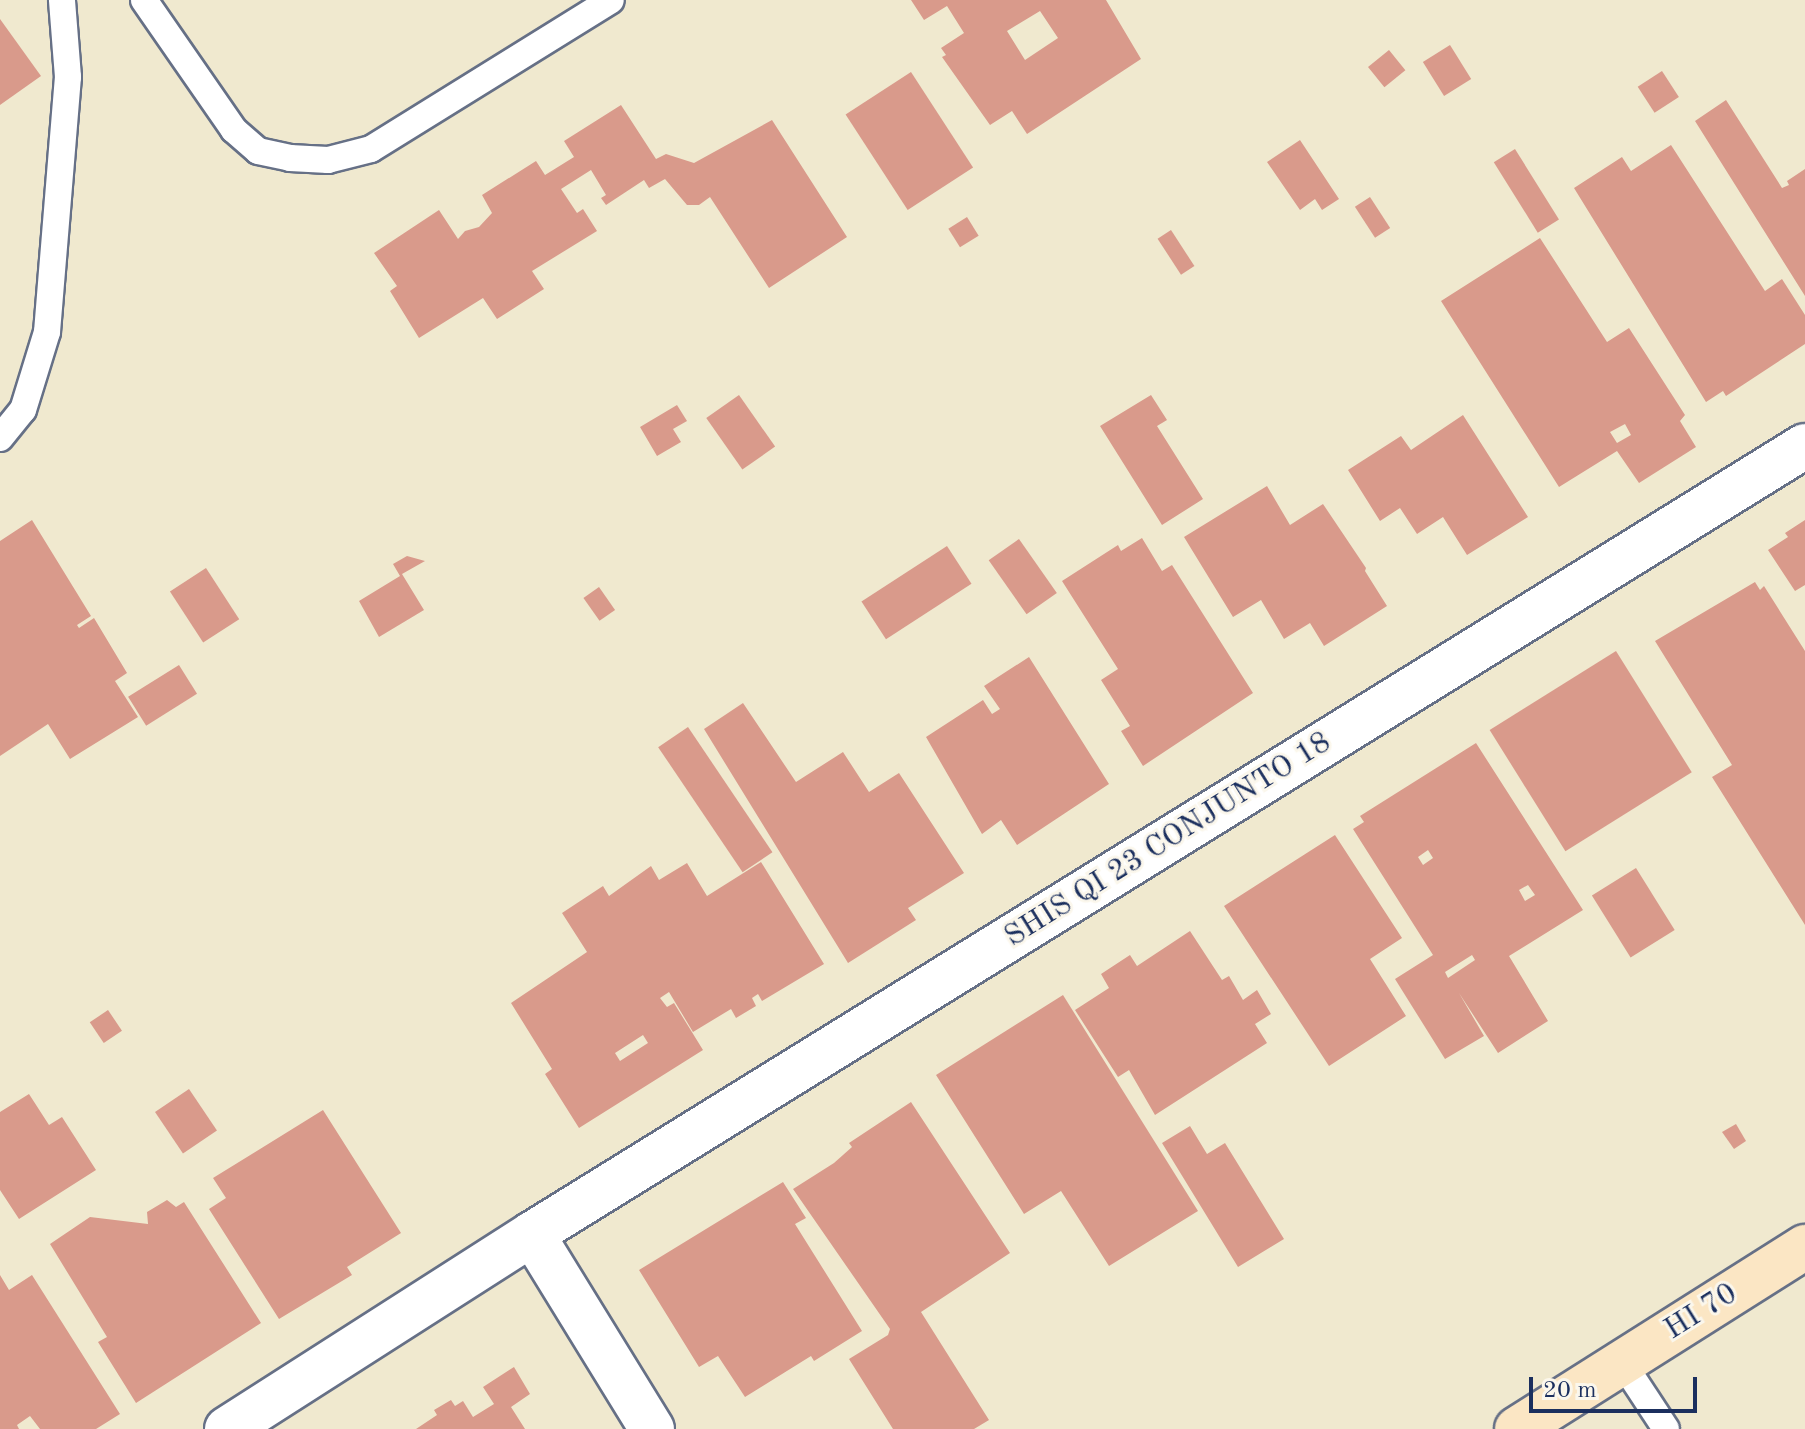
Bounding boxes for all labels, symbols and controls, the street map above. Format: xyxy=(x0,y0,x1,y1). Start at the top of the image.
street label: SHIS QI 23 CONJUNTO 18 xyxy=(998,725,1338,955)
street label: HI 70 xyxy=(1658,1276,1744,1348)
scale bar xyxy=(1533,1361,1701,1411)
text: 20 m xyxy=(1543,1379,1597,1403)

